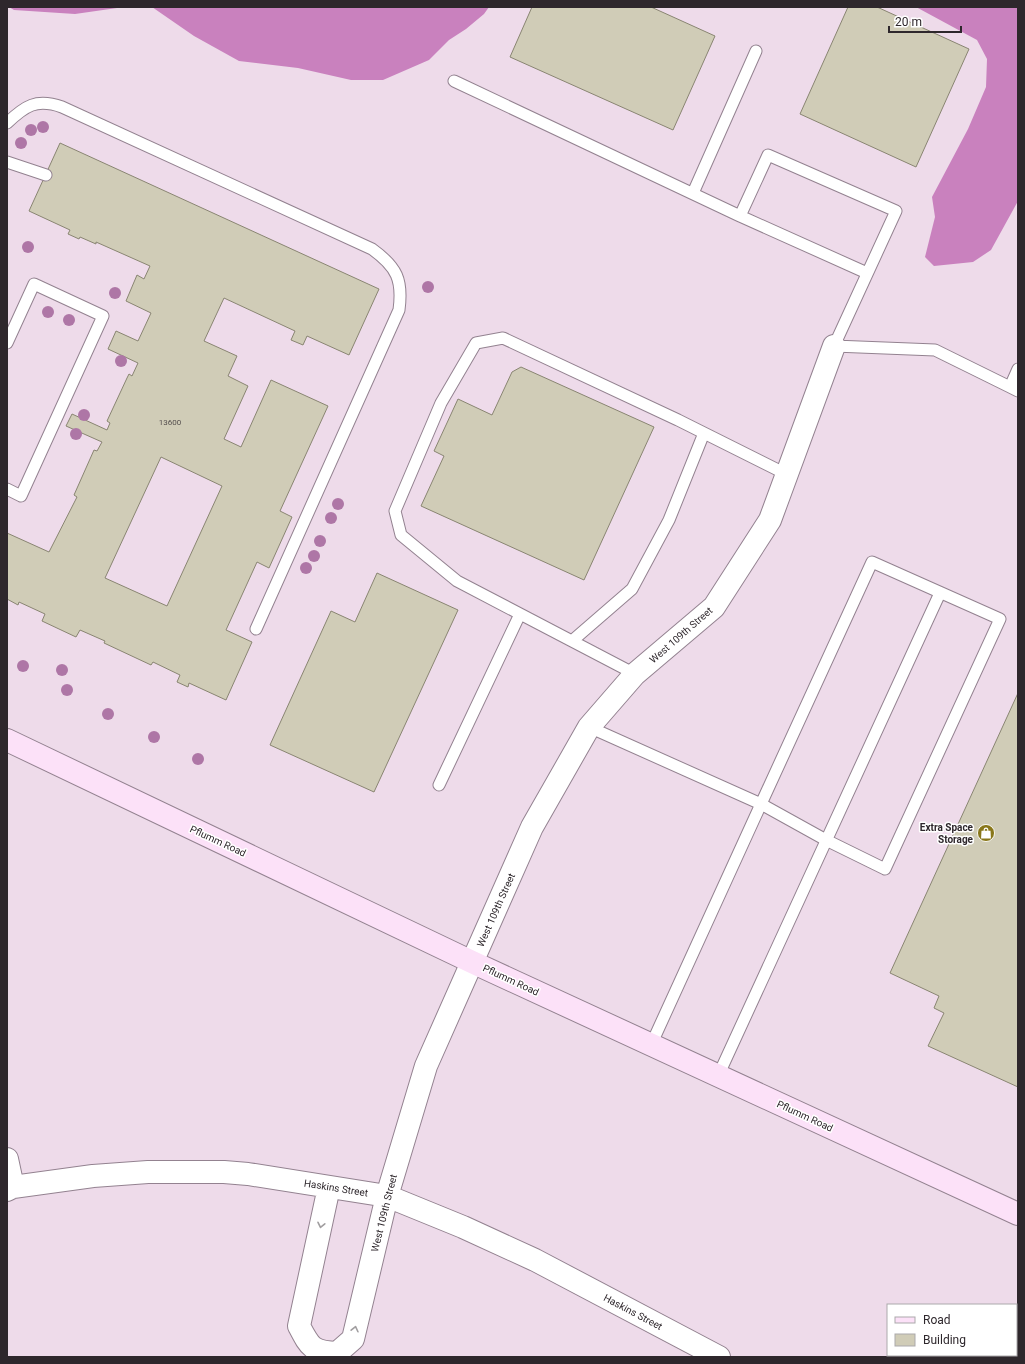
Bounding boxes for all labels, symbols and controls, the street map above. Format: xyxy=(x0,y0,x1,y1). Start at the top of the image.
scale bar xyxy=(889,8,961,34)
text: 20 m xyxy=(895,15,922,29)
house number: 13600 xyxy=(159,418,182,427)
street label: West 109th Street xyxy=(647,605,715,665)
place label: Extra Space Storage xyxy=(920,822,974,845)
street label: Pflumm Road xyxy=(188,823,248,859)
shop icon: Extra Space Storage xyxy=(976,823,996,843)
street label: West 109th Street xyxy=(475,871,517,949)
street label: Pflumm Road xyxy=(481,962,541,998)
street label: Pflumm Road xyxy=(775,1098,835,1134)
street label: West 109th Street xyxy=(369,1173,399,1253)
street label: Haskins Street xyxy=(303,1178,369,1198)
one-way arrow xyxy=(317,1222,325,1228)
street label: Haskins Street xyxy=(602,1292,664,1332)
legend xyxy=(887,1304,1017,1356)
text: Road xyxy=(923,1313,951,1327)
one-way arrow xyxy=(351,1326,359,1332)
text: Building xyxy=(923,1333,966,1347)

